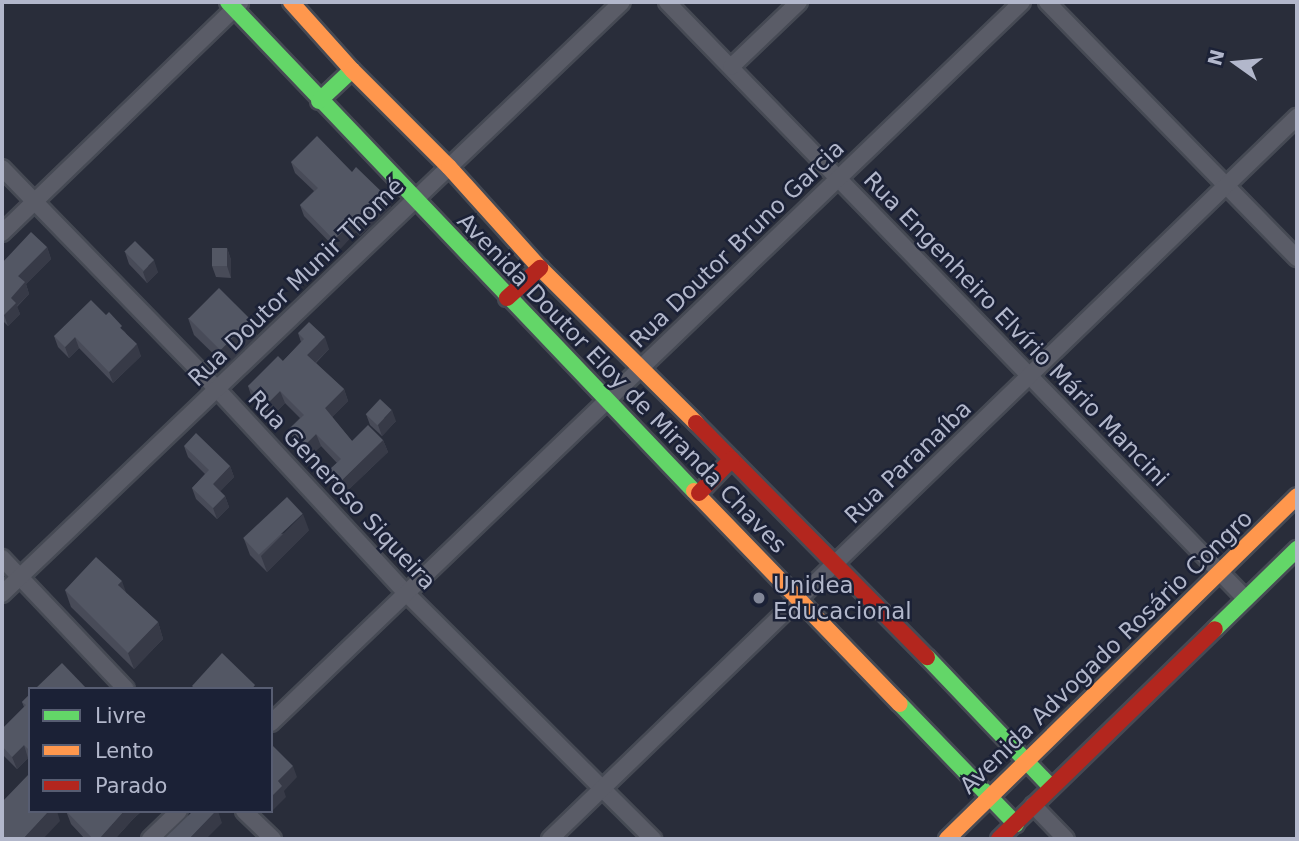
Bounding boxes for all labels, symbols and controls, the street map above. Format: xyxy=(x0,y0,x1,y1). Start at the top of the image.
north arrow xyxy=(1201,28,1271,98)
text: N xyxy=(1203,47,1228,68)
street label: Rua Doutor Bruno Garcia xyxy=(624,134,850,354)
street label: Rua Engenheiro Elvírio Mário Mancini xyxy=(858,166,1174,492)
street label: Rua Doutor Munir Thomé xyxy=(183,172,409,392)
street label: Avenida Doutor Eloy de Miranda Chaves xyxy=(452,207,792,559)
street label: Rua Generoso Siqueira xyxy=(242,385,442,595)
street label: Rua Paranaíba xyxy=(839,395,977,529)
street label: Avenida Advogado Rosário Congro xyxy=(954,505,1258,799)
place label: Unidea Educacional xyxy=(773,571,912,625)
marker: Unidea Educacional xyxy=(751,590,767,606)
legend xyxy=(28,687,273,813)
text: Livre xyxy=(95,704,146,728)
text: Lento xyxy=(95,739,154,763)
text: Parado xyxy=(95,774,167,798)

